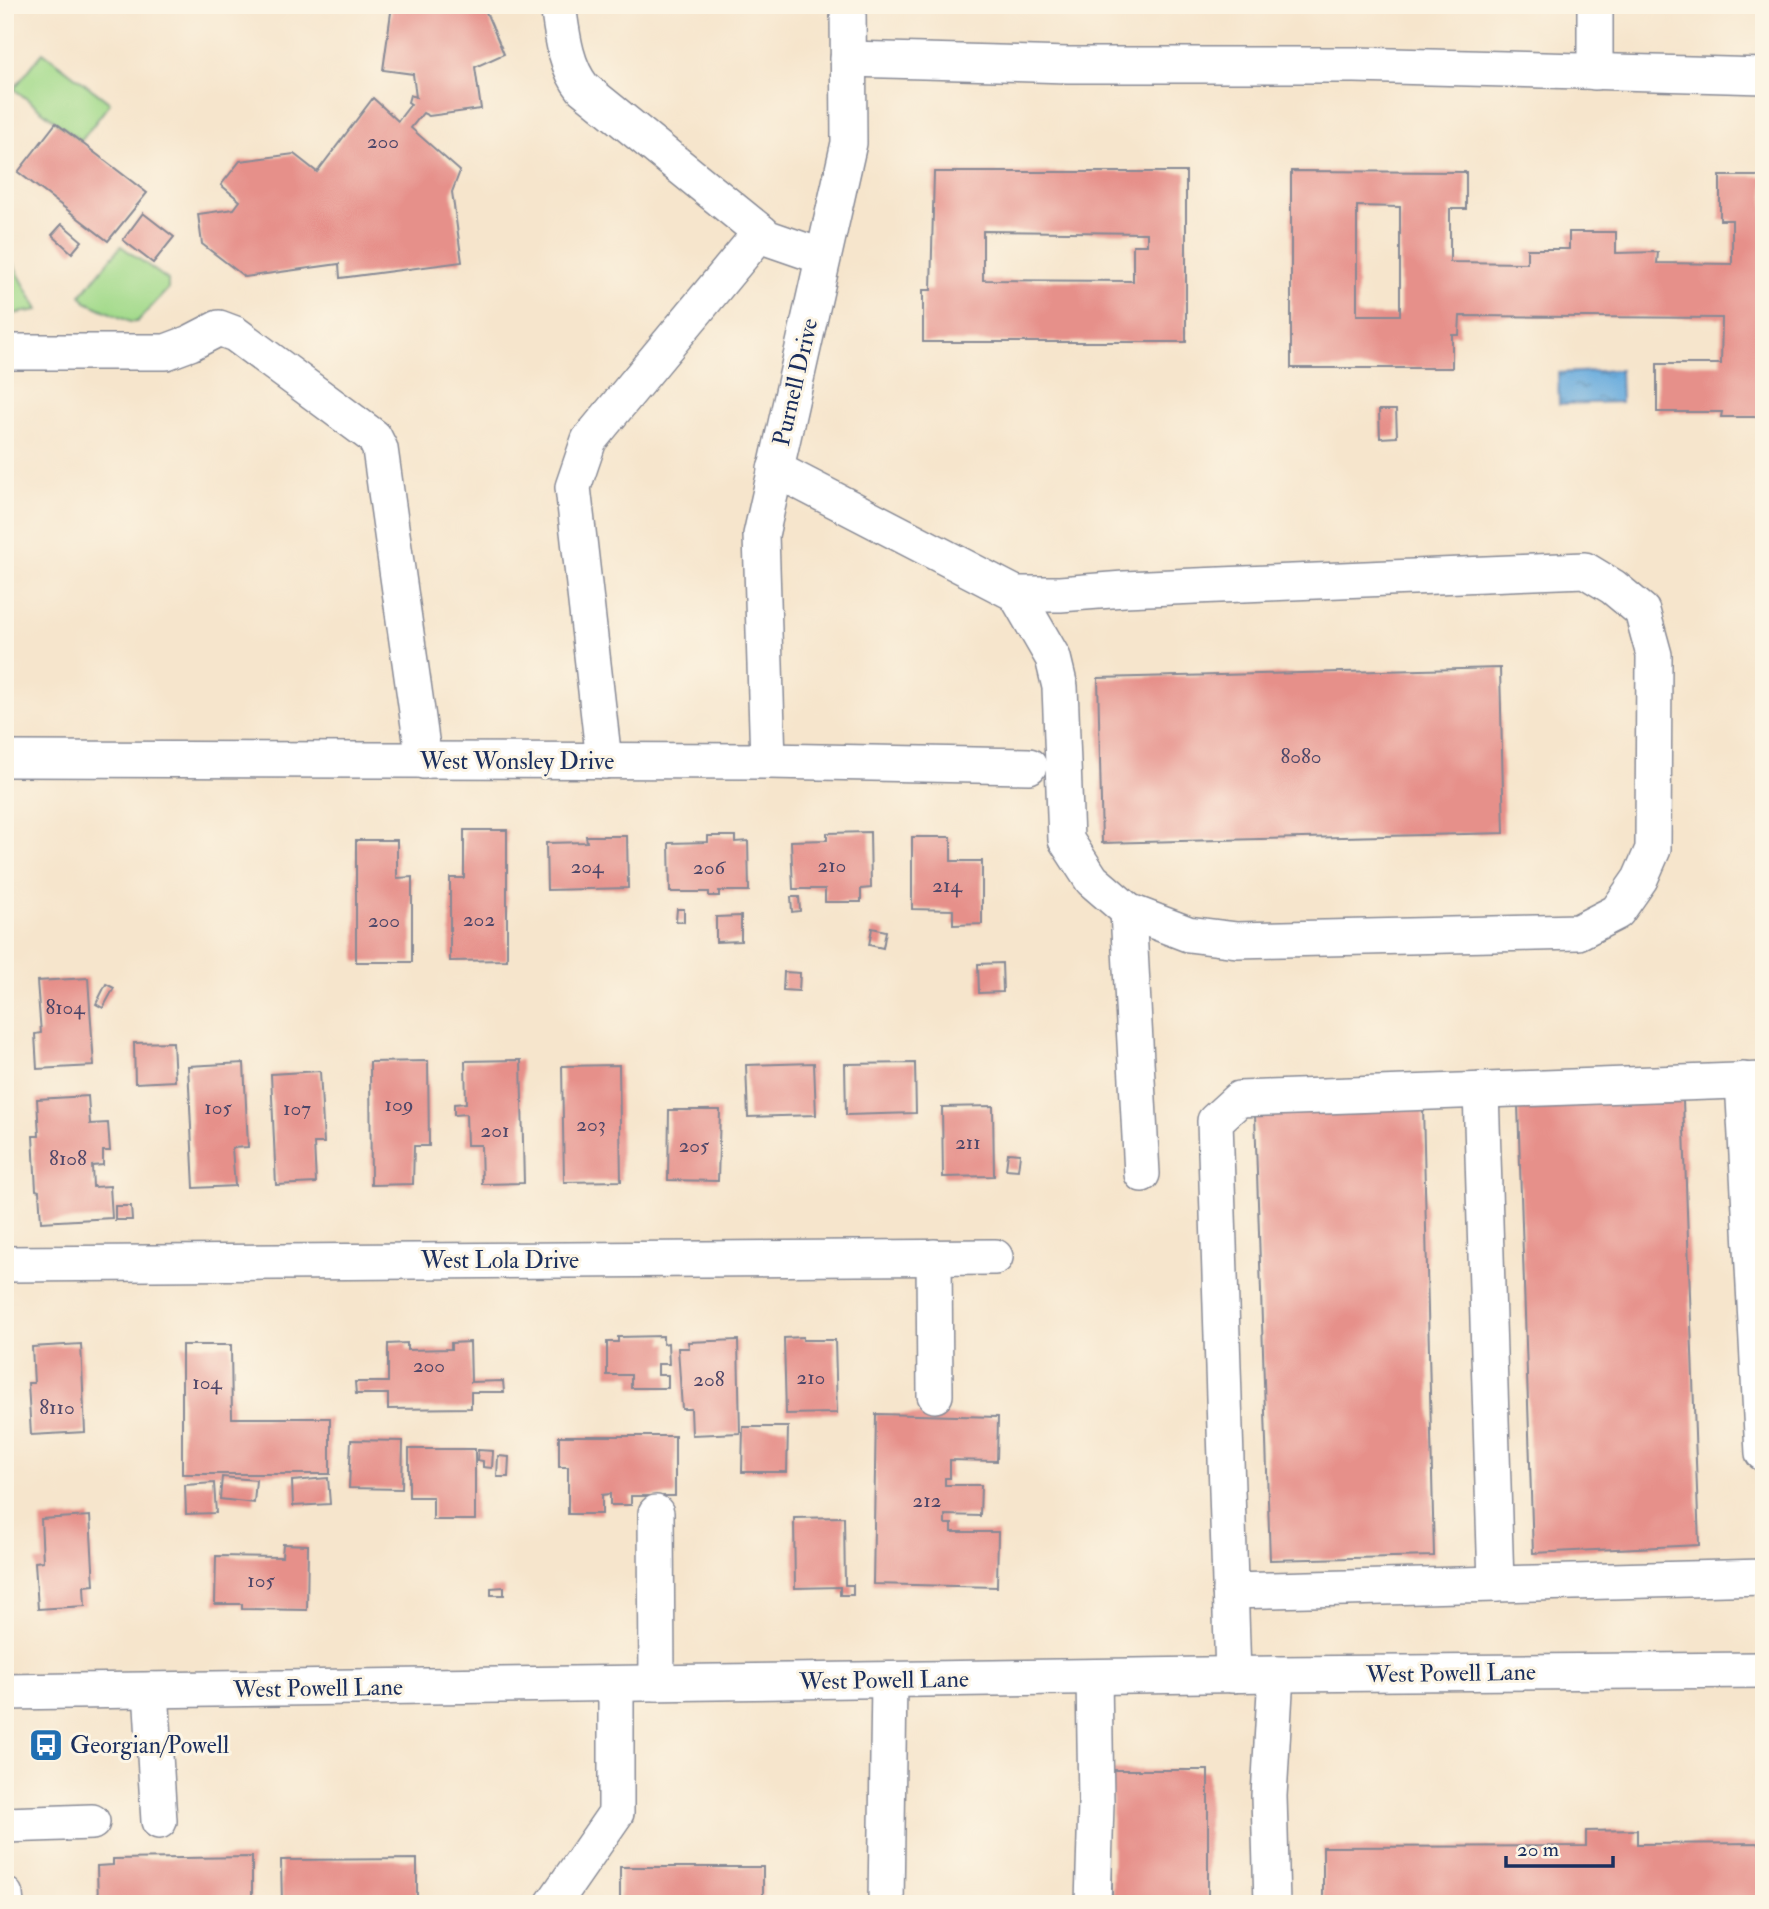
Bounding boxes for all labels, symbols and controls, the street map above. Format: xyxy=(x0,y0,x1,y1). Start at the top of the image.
house number: 200 xyxy=(367,128,399,155)
street label: Purnell Drive xyxy=(766,315,825,449)
house number: 8080 xyxy=(1280,743,1322,770)
street label: West Wonsley Drive xyxy=(419,746,614,777)
house number: 210 xyxy=(818,852,846,879)
house number: 204 xyxy=(571,853,605,880)
house number: 206 xyxy=(693,854,726,881)
house number: 214 xyxy=(932,872,963,899)
house number: 202 xyxy=(463,906,495,933)
house number: 200 xyxy=(368,907,400,934)
house number: 8104 xyxy=(45,994,86,1021)
house number: 109 xyxy=(385,1091,413,1118)
house number: 105 xyxy=(204,1094,232,1121)
house number: 107 xyxy=(283,1095,311,1122)
house number: 203 xyxy=(576,1111,606,1138)
house number: 201 xyxy=(481,1117,509,1144)
house number: 211 xyxy=(955,1129,981,1156)
house number: 205 xyxy=(679,1132,710,1159)
house number: 8108 xyxy=(49,1145,87,1172)
street label: West Lola Drive xyxy=(420,1245,579,1276)
house number: 200 xyxy=(413,1352,445,1379)
house number: 210 xyxy=(797,1364,825,1391)
house number: 208 xyxy=(693,1366,725,1393)
house number: 104 xyxy=(192,1369,223,1396)
house number: 8110 xyxy=(39,1394,75,1421)
house number: 212 xyxy=(913,1487,941,1514)
house number: 105 xyxy=(247,1567,275,1594)
street label: West Powell Lane xyxy=(1365,1657,1536,1690)
street label: West Powell Lane xyxy=(798,1664,969,1697)
street label: West Powell Lane xyxy=(232,1672,403,1705)
bus stop icon: Georgian/Powell xyxy=(27,1726,65,1764)
place label: Georgian/Powell xyxy=(70,1730,229,1761)
scale bar xyxy=(1506,1825,1613,1869)
text: 20 m xyxy=(1517,1836,1559,1863)

